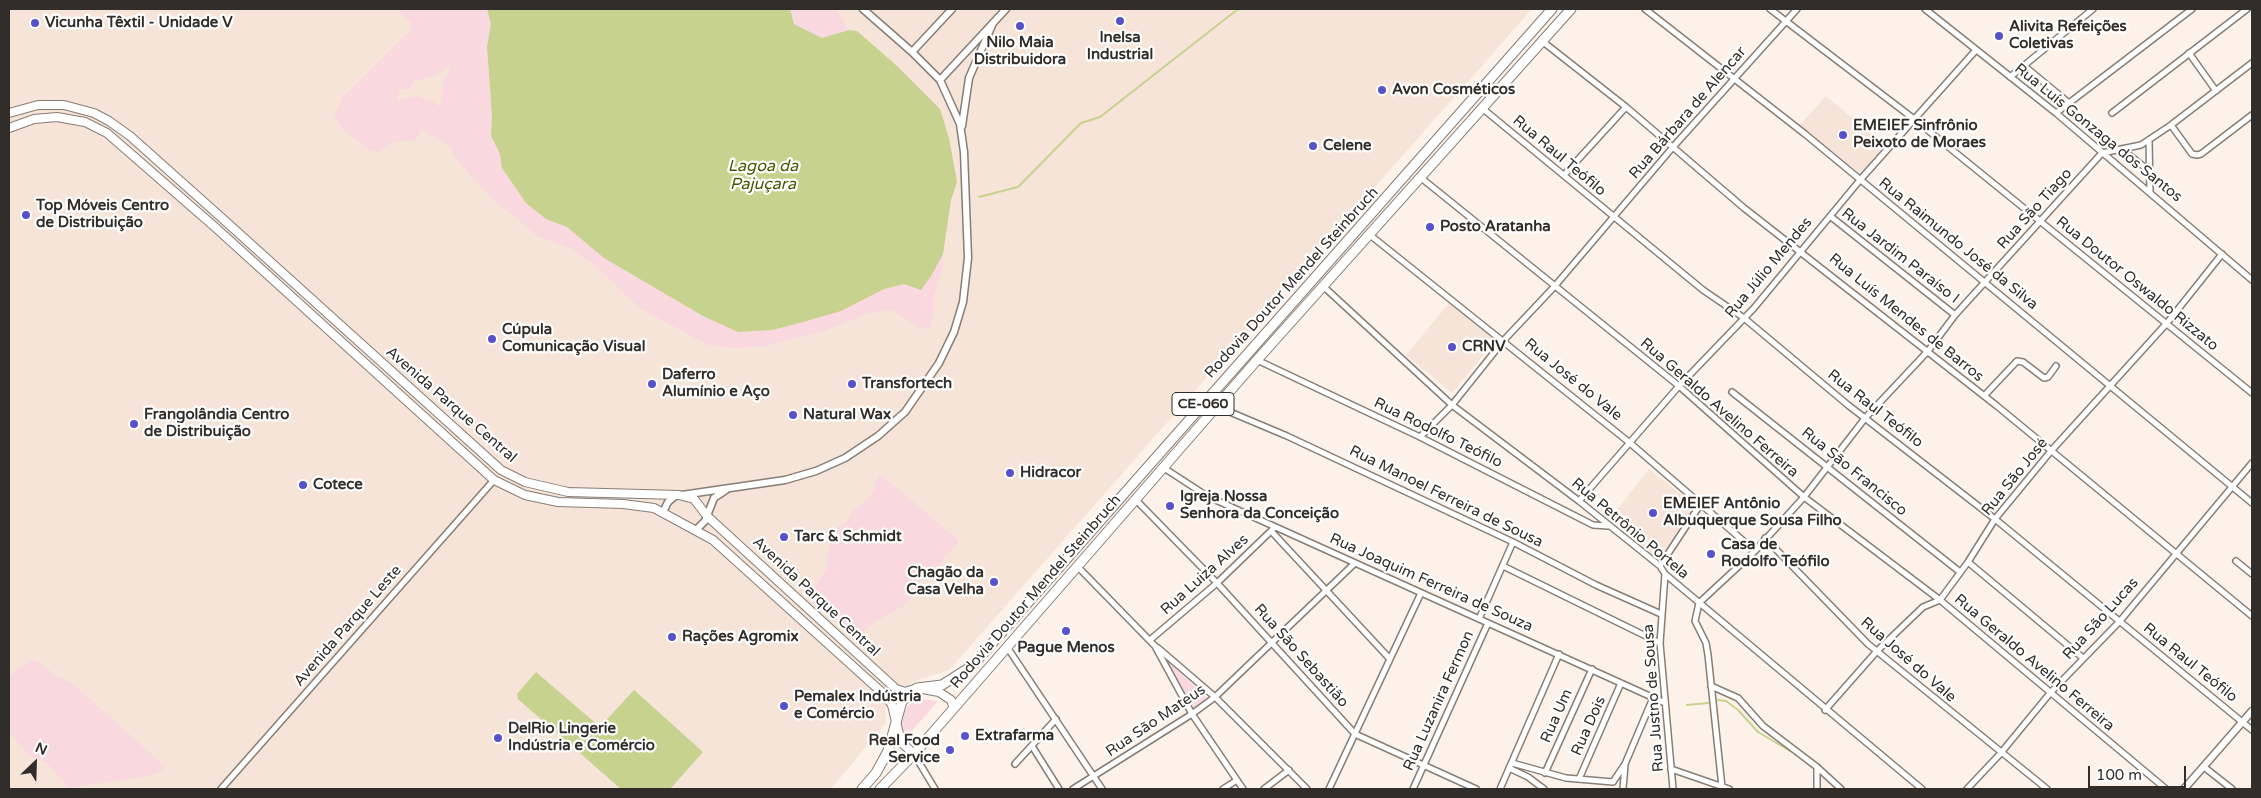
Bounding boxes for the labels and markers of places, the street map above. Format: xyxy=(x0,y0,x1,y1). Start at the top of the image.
place label: Vicunha Têxtil - Unidade V xyxy=(45,14,233,32)
marker: Inelsa Industrial xyxy=(1114,15,1126,27)
marker: Vicunha Têxtil - Unidade V xyxy=(29,17,41,29)
place label: Alivita Refeições Coletivas xyxy=(2009,18,2127,53)
marker: Nilo Maia Distribuidora xyxy=(1014,20,1026,32)
place label: Inelsa Industrial xyxy=(1087,29,1153,64)
marker: Alivita Refeições Coletivas xyxy=(1993,30,2005,42)
place label: Nilo Maia Distribuidora xyxy=(974,34,1066,69)
place label: Avon Cosméticos xyxy=(1392,81,1515,99)
marker: Avon Cosméticos xyxy=(1376,84,1388,96)
place label: EMEIEF Sinfrônio Peixoto de Moraes xyxy=(1853,117,1986,152)
marker: EMEIEF Sinfrônio Peixoto de Moraes xyxy=(1837,129,1849,141)
place label: Celene xyxy=(1323,137,1372,155)
marker: Celene xyxy=(1307,140,1319,152)
place label: Top Móveis Centro de Distribuição xyxy=(36,197,169,232)
marker: Top Móveis Centro de Distribuição xyxy=(20,209,32,221)
place label: Posto Aratanha xyxy=(1440,218,1551,236)
marker: Posto Aratanha xyxy=(1424,221,1436,233)
place label: Cúpula Comunicação Visual xyxy=(502,321,645,356)
marker: Cúpula Comunicação Visual xyxy=(486,333,498,345)
place label: CRNV xyxy=(1462,338,1506,356)
marker: CRNV xyxy=(1446,341,1458,353)
place label: Daferro Alumínio e Aço xyxy=(662,366,770,401)
place label: Transfortech xyxy=(862,375,952,393)
marker: Daferro Alumínio e Aço xyxy=(646,378,658,390)
marker: Transfortech xyxy=(846,378,858,390)
place label: Frangolândia Centro de Distribuição xyxy=(144,406,289,441)
place label: Natural Wax xyxy=(803,406,891,424)
marker: Natural Wax xyxy=(787,409,799,421)
marker: Frangolândia Centro de Distribuição xyxy=(128,418,140,430)
place label: Hidracor xyxy=(1020,464,1081,482)
marker: Hidracor xyxy=(1004,467,1016,479)
place label: Cotece xyxy=(313,476,363,494)
marker: Cotece xyxy=(297,479,309,491)
place label: Igreja Nossa Senhora da Conceição xyxy=(1180,488,1339,523)
place label: EMEIEF Antônio Albuquerque Sousa Filho xyxy=(1663,495,1842,530)
marker: Igreja Nossa Senhora da Conceição xyxy=(1164,500,1176,512)
marker: EMEIEF Antônio Albuquerque Sousa Filho xyxy=(1647,507,1659,519)
place label: Tarc & Schmidt xyxy=(794,528,902,546)
marker: Tarc & Schmidt xyxy=(778,531,790,543)
place label: Casa de Rodolfo Teófilo xyxy=(1721,536,1830,571)
marker: Casa de Rodolfo Teófilo xyxy=(1705,548,1717,560)
place label: Chagão da Casa Velha xyxy=(906,564,984,599)
marker: Chagão da Casa Velha xyxy=(988,576,1000,588)
marker: Pague Menos xyxy=(1060,625,1072,637)
place label: Rações Agromix xyxy=(682,628,798,646)
marker: Rações Agromix xyxy=(666,631,678,643)
place label: Pague Menos xyxy=(1017,639,1115,657)
place label: Pemalex Indústria e Comércio xyxy=(794,688,921,723)
marker: Pemalex Indústria e Comércio xyxy=(778,700,790,712)
place label: DelRio Lingerie Indústria e Comércio xyxy=(508,720,655,755)
place label: Extrafarma xyxy=(975,727,1054,745)
marker: Extrafarma xyxy=(959,730,971,742)
marker: DelRio Lingerie Indústria e Comércio xyxy=(492,732,504,744)
place label: Real Food Service xyxy=(869,732,940,767)
marker: Real Food Service xyxy=(944,744,956,756)

